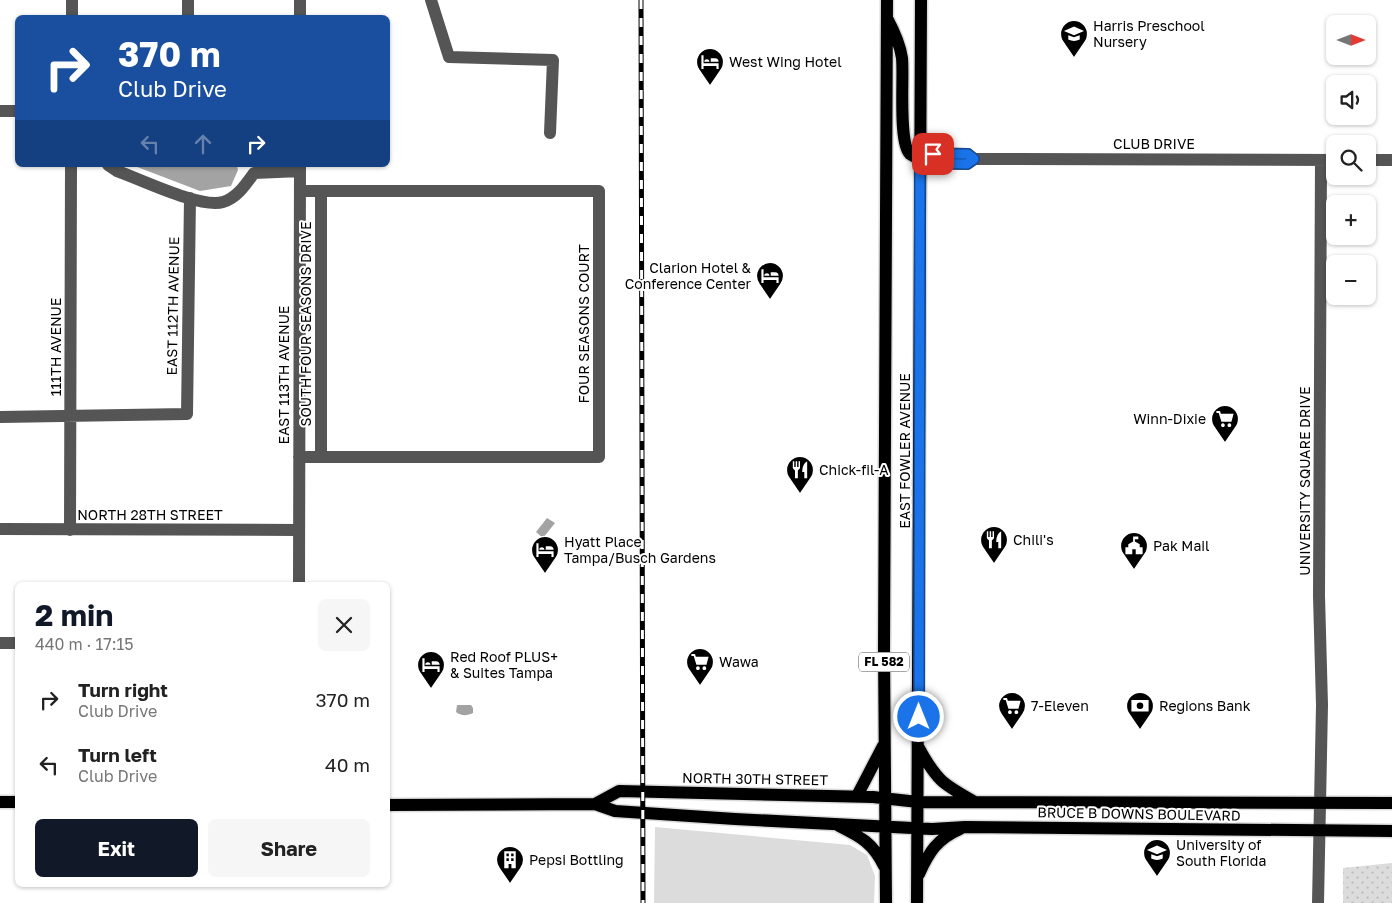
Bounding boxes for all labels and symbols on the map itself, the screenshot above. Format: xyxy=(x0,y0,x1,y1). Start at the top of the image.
north arrow xyxy=(1326,15,1376,65)
place label: Harris Preschool Nursery xyxy=(1093,17,1205,50)
school or university icon: Harris Preschool Nursery xyxy=(1059,19,1089,58)
hotel icon: West Wing Hotel xyxy=(695,47,725,86)
place label: West Wing Hotel xyxy=(729,53,842,70)
pin xyxy=(912,133,954,175)
street label: CLUB DRIVE xyxy=(1113,135,1195,152)
street label: SOUTH FOUR SEASONS DRIVE xyxy=(297,221,314,427)
street label: EAST 112TH AVENUE xyxy=(163,236,182,376)
street label: FOUR SEASONS COURT xyxy=(575,244,592,404)
place label: Clarion Hotel & Conference Center xyxy=(625,259,752,292)
hotel icon: Clarion Hotel & Conference Center xyxy=(755,261,785,300)
street label: 111TH AVENUE xyxy=(47,298,64,396)
street label: EAST 113TH AVENUE xyxy=(275,306,292,444)
street label: EAST FOWLER AVENUE xyxy=(896,373,913,529)
street label: UNIVERSITY SQUARE DRIVE xyxy=(1296,386,1313,576)
supermarket icon: Winn-Dixie xyxy=(1210,404,1240,443)
place label: Winn-Dixie xyxy=(1133,410,1206,427)
restaurant icon: Chick-fil-A xyxy=(785,455,815,494)
place label: Chick-fil-A xyxy=(819,461,889,478)
street label: NORTH 28TH STREET xyxy=(77,506,223,523)
restaurant icon: Chili's xyxy=(979,525,1009,564)
place label: Chili's xyxy=(1013,531,1054,548)
public building icon: Pak Mail xyxy=(1119,531,1149,570)
place label: Hyatt Place Tampa/Busch Gardens xyxy=(564,533,716,566)
hotel icon: Hyatt Place Tampa/Busch Gardens xyxy=(530,535,560,574)
place label: Pak Mail xyxy=(1153,537,1210,554)
supermarket icon: Wawa xyxy=(685,647,715,686)
place label: Red Roof PLUS+ & Suites Tampa xyxy=(450,648,558,681)
hotel icon: Red Roof PLUS+ & Suites Tampa xyxy=(416,650,446,689)
road number: FL 582 xyxy=(859,652,909,672)
place label: Wawa xyxy=(719,653,759,670)
position arrow xyxy=(892,690,944,742)
supermarket icon: 7-Eleven xyxy=(997,691,1027,730)
bank icon: Regions Bank xyxy=(1125,691,1155,730)
place label: 7-Eleven xyxy=(1031,697,1089,714)
place label: Regions Bank xyxy=(1159,697,1251,714)
street label: NORTH 30TH STREET xyxy=(682,769,828,788)
street label: BRUCE B DOWNS BOULEVARD xyxy=(1037,803,1241,824)
place label: University of South Florida xyxy=(1176,836,1266,869)
school or university icon: University of South Florida xyxy=(1142,838,1172,877)
building icon: Pepsi Bottling xyxy=(495,845,525,884)
place label: Pepsi Bottling xyxy=(529,851,624,868)

